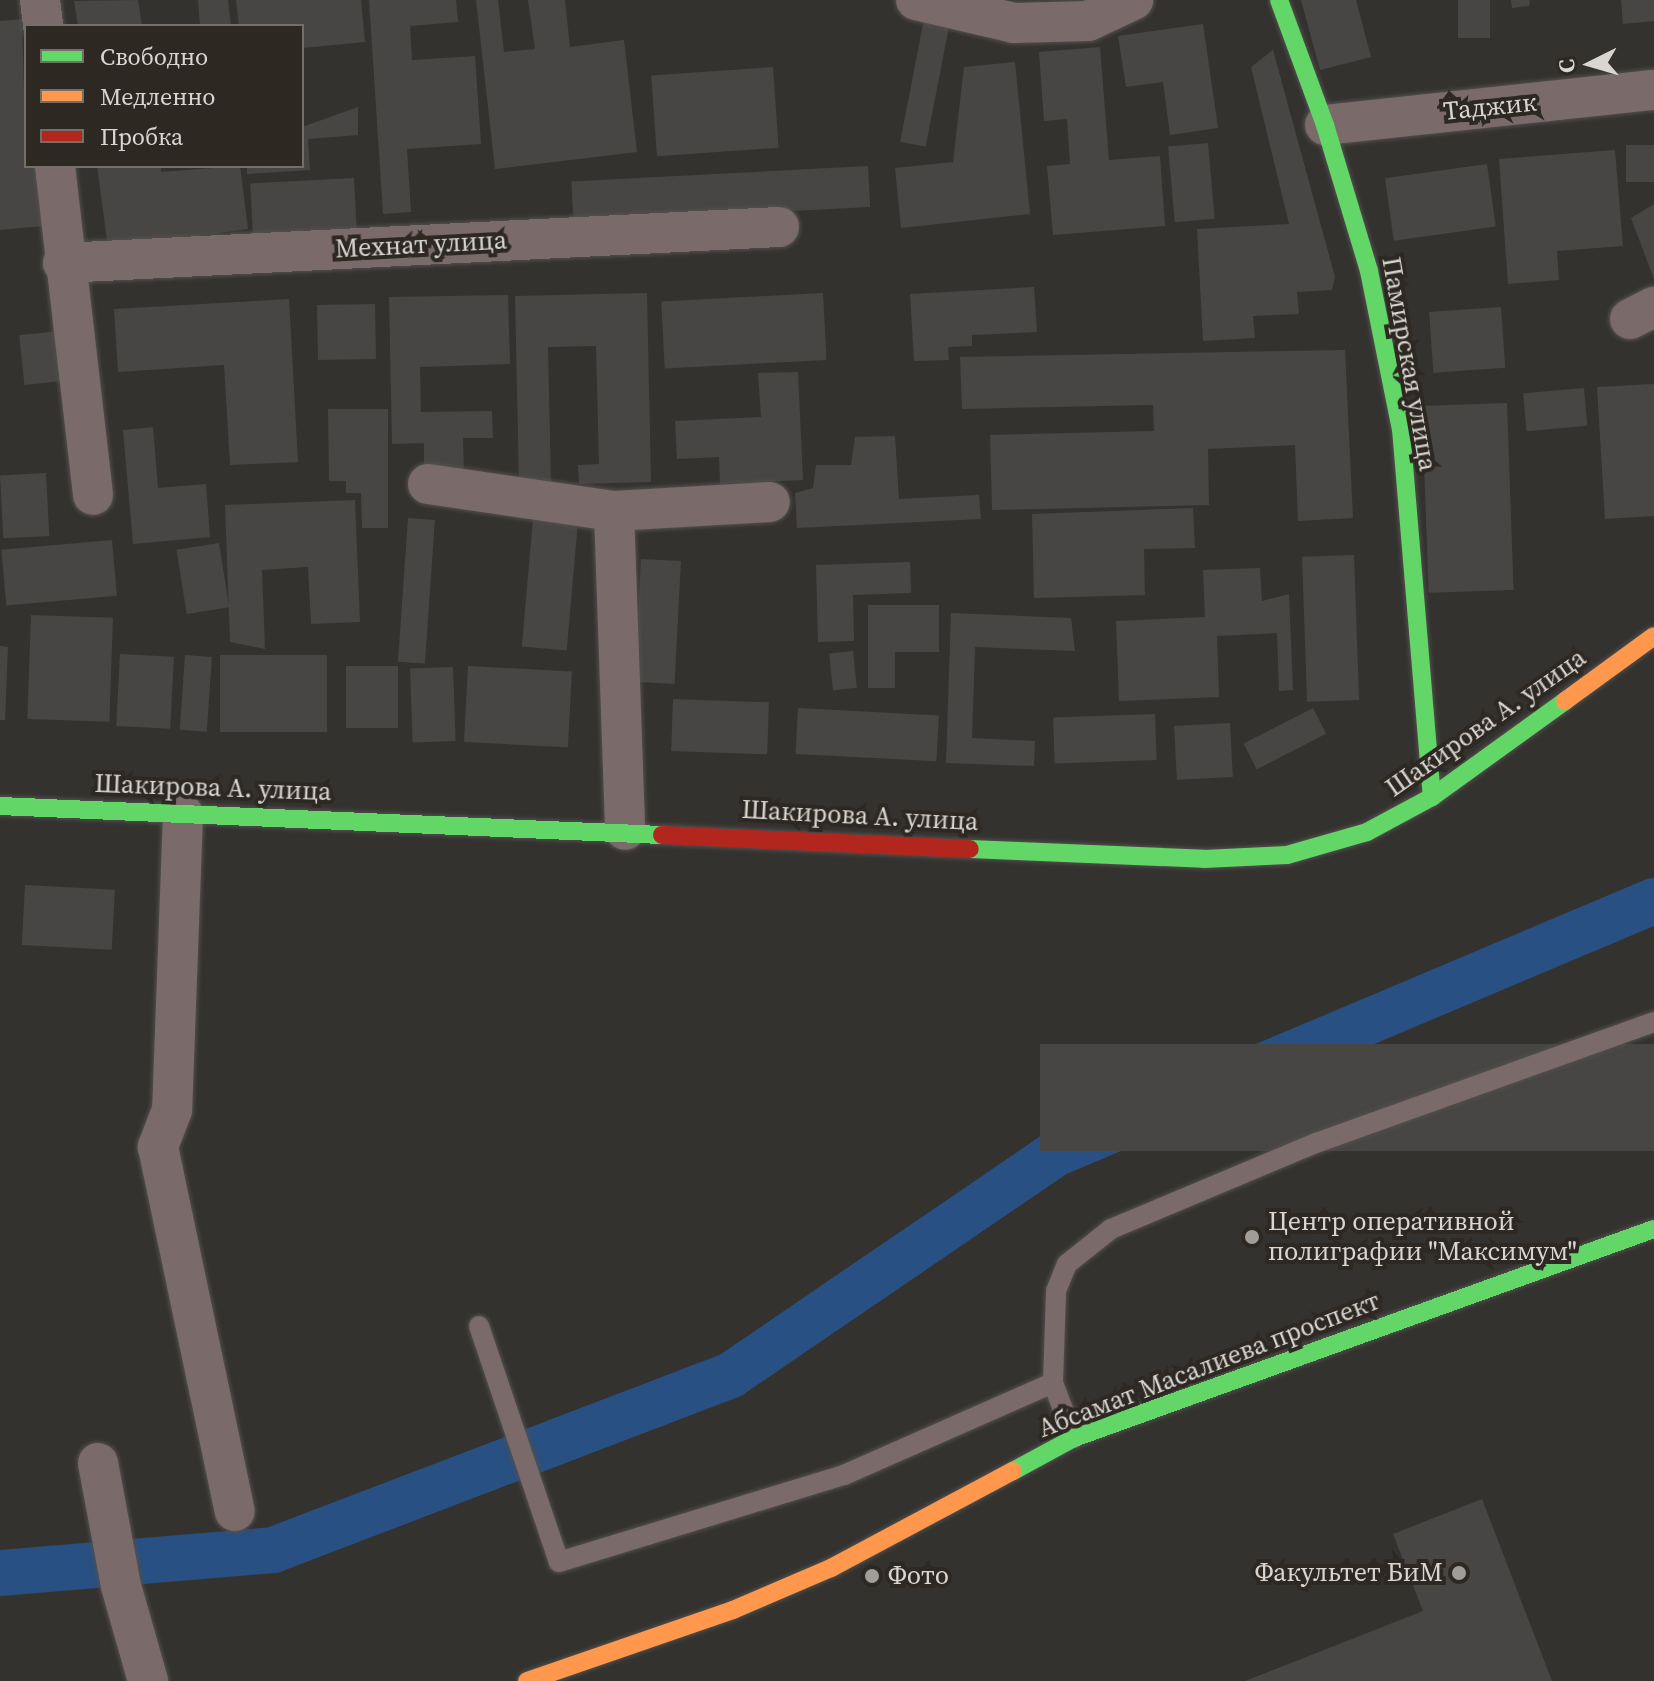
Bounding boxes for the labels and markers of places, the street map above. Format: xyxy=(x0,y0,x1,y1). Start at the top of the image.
place label: Центр оперативной полиграфии "Максимум" xyxy=(1268,1206,1577,1268)
marker: Центр оперативной полиграфии "Максимум" xyxy=(1243,1228,1261,1246)
place label: Факультет БиМ xyxy=(1255,1557,1443,1589)
place label: Фото xyxy=(888,1560,949,1592)
marker: Факультет БиМ xyxy=(1450,1564,1468,1582)
marker: Фото xyxy=(863,1567,881,1585)

